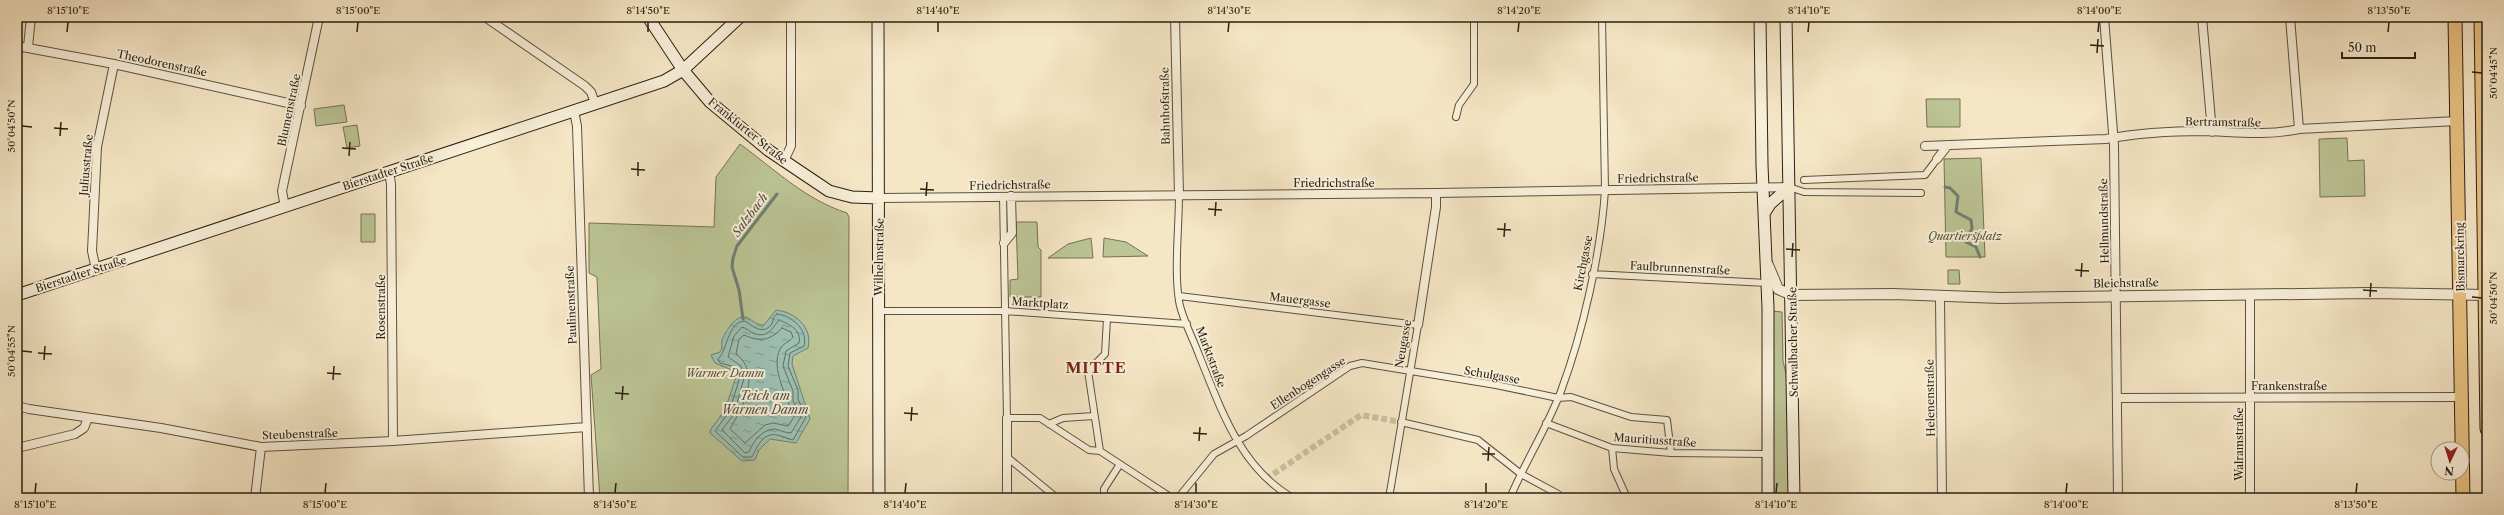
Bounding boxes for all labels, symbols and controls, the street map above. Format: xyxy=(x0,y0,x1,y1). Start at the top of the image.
text: 8°15'10"E xyxy=(47,4,89,17)
text: 8°15'00"E xyxy=(336,4,380,17)
text: 8°14'50"E xyxy=(626,4,670,17)
text: 8°14'40"E xyxy=(916,4,960,17)
text: 8°14'30"E xyxy=(1207,4,1251,17)
text: 8°14'20"E xyxy=(1497,4,1541,17)
text: 8°14'10"E xyxy=(1788,4,1830,17)
text: 8°14'00"E xyxy=(2077,4,2121,17)
text: 8°13'50"E xyxy=(2367,4,2411,17)
scale bar xyxy=(2342,34,2415,60)
text: 50 m xyxy=(2348,40,2377,55)
street label: Theodorenstraße xyxy=(116,47,208,79)
text: 50°04'45"N xyxy=(2487,47,2500,99)
street label: Bahnhofstraße xyxy=(1157,67,1173,145)
street label: Blumenstraße xyxy=(274,72,304,148)
street label: Frankfurter Straße xyxy=(705,95,791,167)
text: 50°04'50"N xyxy=(5,100,18,152)
street label: Bertramstraße xyxy=(2185,114,2261,130)
street label: Juliusstraße xyxy=(76,134,96,198)
street label: Bierstadter Straße xyxy=(341,151,435,193)
street label: Friedrichstraße xyxy=(1617,170,1699,186)
street label: Friedrichstraße xyxy=(1293,176,1375,190)
street label: Friedrichstraße xyxy=(969,177,1051,193)
street label: Hellmundstraße xyxy=(2096,178,2112,264)
water label: Salzbach xyxy=(728,190,771,240)
street label: Wilhelmstraße xyxy=(871,218,887,297)
street label: Bismarckring xyxy=(2452,222,2468,292)
park label: Quartiersplatz xyxy=(1928,229,2003,243)
street label: Kirchgasse xyxy=(1571,234,1595,292)
street label: Bierstadter Straße xyxy=(34,253,128,295)
street label: Faulbrunnenstraße xyxy=(1630,258,1730,278)
street label: Paulinenstraße xyxy=(563,265,579,345)
text: 50°04'50"N xyxy=(2487,272,2500,324)
street label: Rosenstraße xyxy=(374,274,388,340)
street label: Bleichstraße xyxy=(2093,275,2159,291)
street label: Schwalbacher Straße xyxy=(1785,287,1801,397)
street label: Mauergasse xyxy=(1269,289,1331,311)
street label: Marktplatz xyxy=(1011,294,1069,312)
street label: Neugasse xyxy=(1392,319,1414,369)
street label: Marktstraße xyxy=(1193,324,1229,390)
text: 50°04'55"N xyxy=(5,325,18,377)
street label: Ellenbogengasse xyxy=(1268,354,1348,412)
district label: MITTE xyxy=(1065,358,1127,377)
street label: Helenenstraße xyxy=(1922,359,1938,437)
street label: Schulgasse xyxy=(1463,363,1521,387)
park label: Warmer Damm xyxy=(686,366,764,380)
street label: Frankenstraße xyxy=(2251,379,2327,393)
water label: Teich am Warmen Damm xyxy=(721,388,809,417)
street label: Walramstraße xyxy=(2232,407,2246,482)
street label: Steubenstraße xyxy=(262,426,338,442)
street label: Mauritiusstraße xyxy=(1613,430,1697,450)
north arrow xyxy=(2430,441,2470,481)
text: N xyxy=(2444,464,2455,478)
text: 8°15'10"E xyxy=(14,498,56,511)
text: 8°15'00"E xyxy=(303,498,347,511)
text: 8°14'50"E xyxy=(593,498,637,511)
text: 8°14'40"E xyxy=(883,498,927,511)
text: 8°14'30"E xyxy=(1174,498,1218,511)
text: 8°14'20"E xyxy=(1464,498,1508,511)
text: 8°14'10"E xyxy=(1755,498,1797,511)
text: 8°14'00"E xyxy=(2044,498,2088,511)
text: 8°13'50"E xyxy=(2334,498,2378,511)

